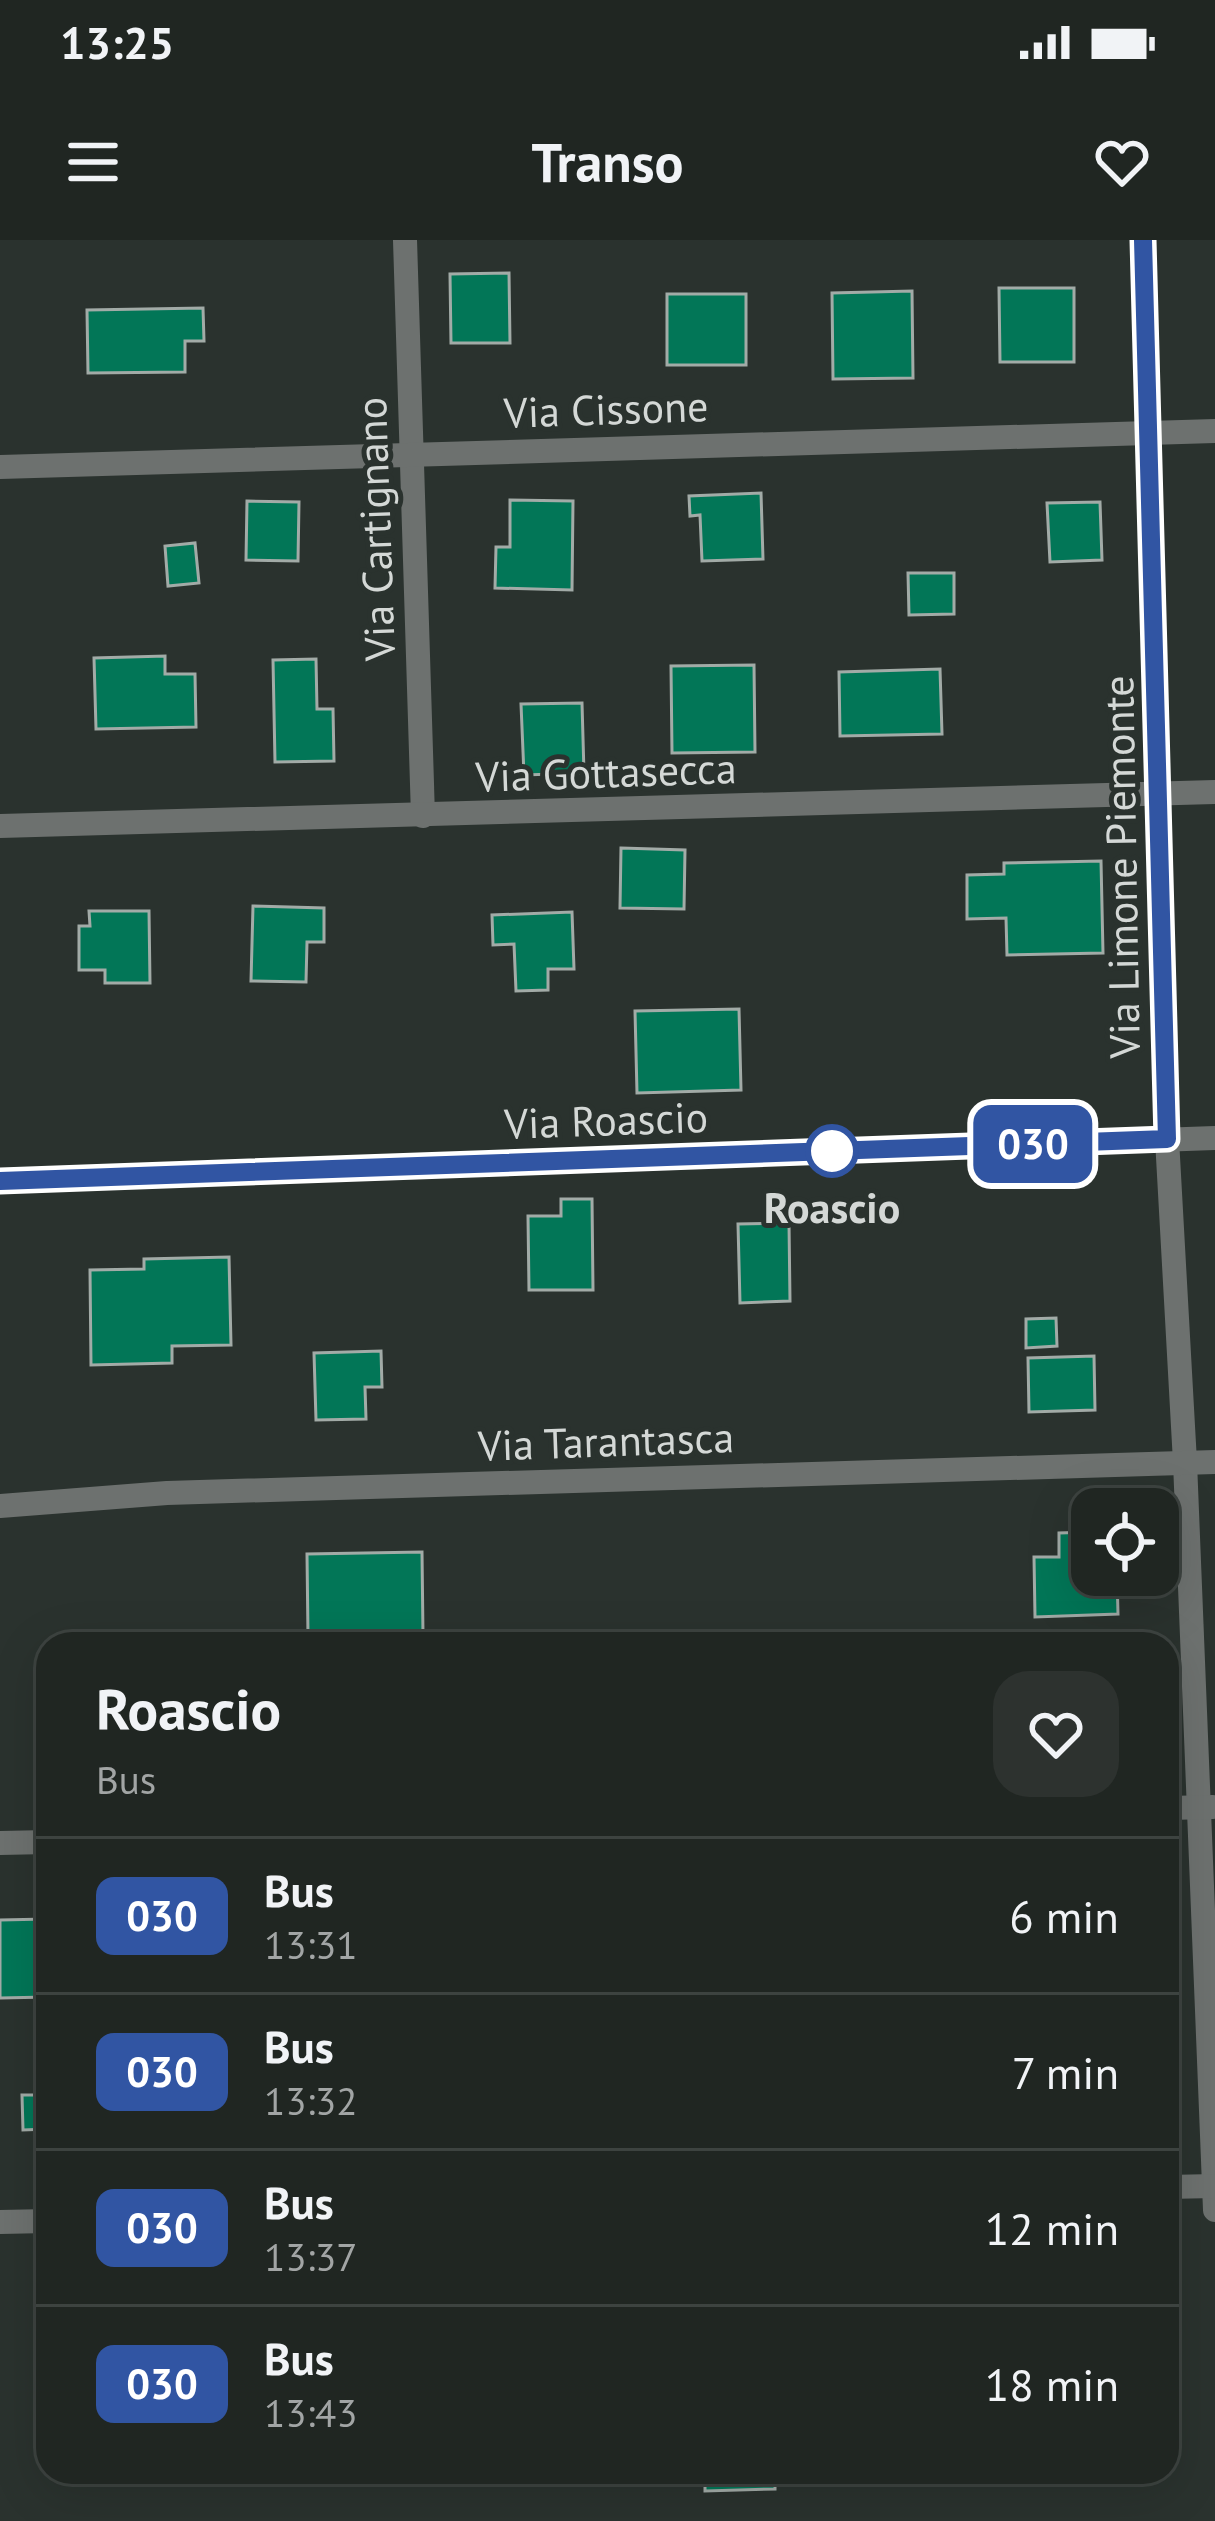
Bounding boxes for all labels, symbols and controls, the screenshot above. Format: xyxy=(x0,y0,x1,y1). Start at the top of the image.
text: 13:25 xyxy=(60,13,174,71)
text: Transo xyxy=(532,127,683,197)
icon: menu xyxy=(60,129,126,195)
icon: heart xyxy=(1089,129,1155,195)
street label: Via Cissone xyxy=(502,378,709,440)
street label: Via Cartignano xyxy=(343,396,407,663)
street label: Via Limone Piemonte xyxy=(1090,675,1152,1060)
street label: Via Gottasecca xyxy=(474,740,737,804)
street label: Via Roascio xyxy=(502,1089,709,1151)
line badge: 030 xyxy=(964,1105,1102,1183)
text: 030 xyxy=(997,1116,1069,1171)
marker: Roascio xyxy=(807,1126,857,1176)
place label: Roascio xyxy=(764,1180,900,1235)
street label: Via Tarantasca xyxy=(476,1409,735,1473)
map controls xyxy=(1071,1488,1179,1596)
button: locate xyxy=(1071,1488,1179,1596)
button: heart xyxy=(993,1671,1119,1797)
text: Roascio xyxy=(96,1672,281,1746)
text: Bus xyxy=(96,1754,156,1805)
text: Bus xyxy=(264,1861,334,1919)
text: 6 min xyxy=(1009,1887,1119,1945)
text: 030 xyxy=(126,1888,198,1943)
text: 13:31 xyxy=(264,1919,358,1970)
text: Bus xyxy=(264,2017,334,2075)
text: 7 min xyxy=(1012,2043,1119,2101)
text: 030 xyxy=(126,2044,198,2099)
text: 13:32 xyxy=(264,2075,358,2126)
text: Bus xyxy=(264,2173,334,2231)
text: 12 min xyxy=(985,2199,1119,2257)
text: 030 xyxy=(126,2200,198,2255)
text: 13:37 xyxy=(264,2231,358,2282)
text: Bus xyxy=(264,2329,334,2387)
text: 18 min xyxy=(985,2355,1119,2413)
text: 030 xyxy=(126,2356,198,2411)
text: 13:43 xyxy=(264,2387,358,2438)

